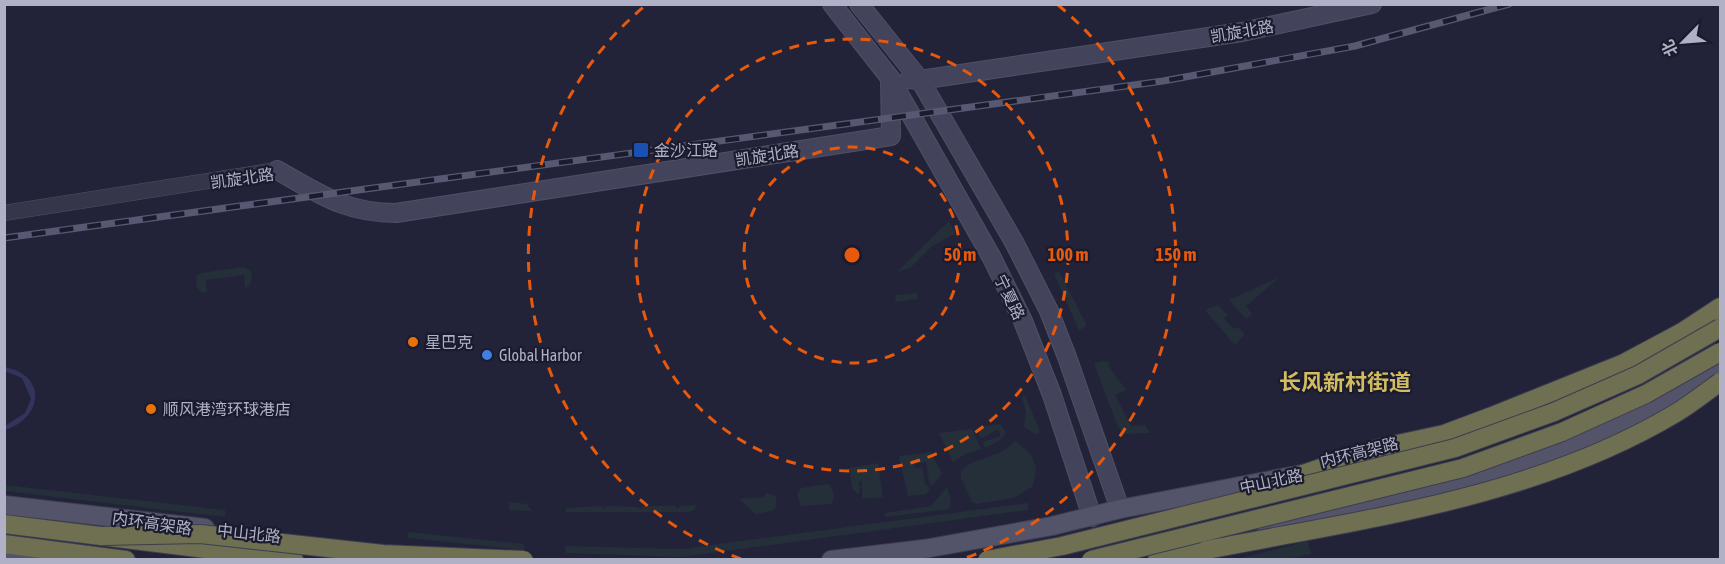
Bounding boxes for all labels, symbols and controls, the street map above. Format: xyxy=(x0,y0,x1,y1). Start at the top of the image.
north arrow xyxy=(1653,12,1713,72)
street label: 凯旋北路 xyxy=(1209,17,1275,45)
text: 北 xyxy=(1658,37,1681,59)
marker: 金沙江路 xyxy=(632,141,650,159)
place label: 金沙江路 xyxy=(654,141,718,159)
street label: 凯旋北路 xyxy=(734,141,800,169)
street label: 凯旋北路 xyxy=(209,165,275,191)
text: 50 m xyxy=(944,244,976,265)
text: 100 m xyxy=(1048,244,1088,265)
text: 150 m xyxy=(1156,244,1196,265)
centre of rings xyxy=(842,245,862,265)
street label: 宁夏路 xyxy=(991,271,1029,323)
place label: 星巴克 xyxy=(425,333,473,351)
marker: 星巴克 xyxy=(406,335,420,349)
place label: Global Harbor xyxy=(499,346,582,364)
marker: Global Harbor xyxy=(480,348,494,362)
district label: 长风新村街道 xyxy=(1279,369,1411,395)
place label: 顺风港湾环球港店 xyxy=(163,400,291,418)
marker: 顺风港湾环球港店 xyxy=(144,402,158,416)
street label: 内环高架路 xyxy=(1318,434,1400,470)
street label: 中山北路 xyxy=(1238,466,1304,496)
street label: 内环高架路 xyxy=(111,509,193,537)
street label: 中山北路 xyxy=(216,521,282,545)

